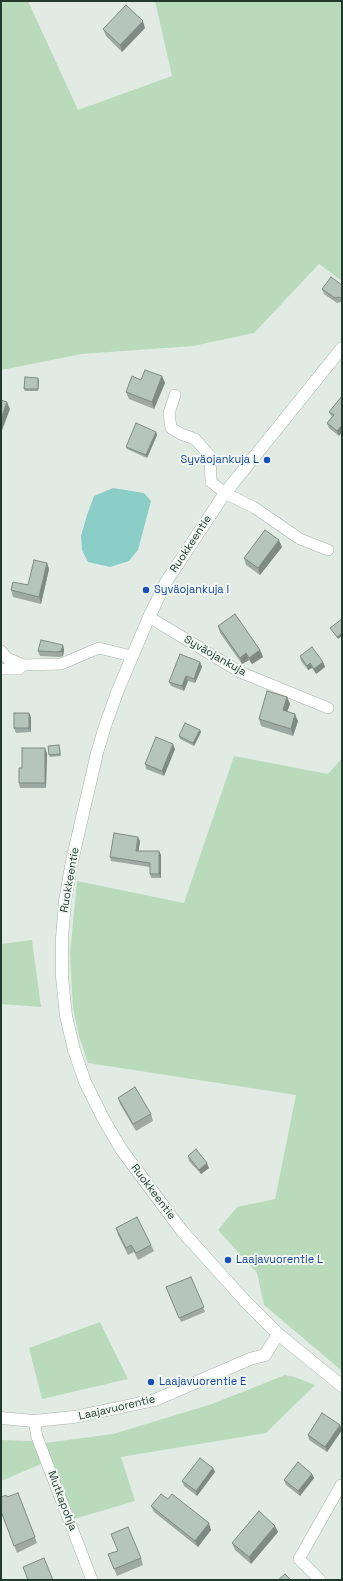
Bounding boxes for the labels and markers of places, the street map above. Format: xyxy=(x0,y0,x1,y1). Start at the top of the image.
place label: Syväojankuja L xyxy=(180,453,259,467)
marker: Syväojankuja L xyxy=(262,455,272,465)
place label: Syväojankuja I xyxy=(154,583,229,597)
marker: Syväojankuja I xyxy=(141,585,151,595)
place label: Laajavuorentie L xyxy=(236,1253,323,1267)
marker: Laajavuorentie L xyxy=(223,1255,233,1265)
place label: Laajavuorentie E xyxy=(159,1375,246,1389)
marker: Laajavuorentie E xyxy=(146,1377,156,1387)

